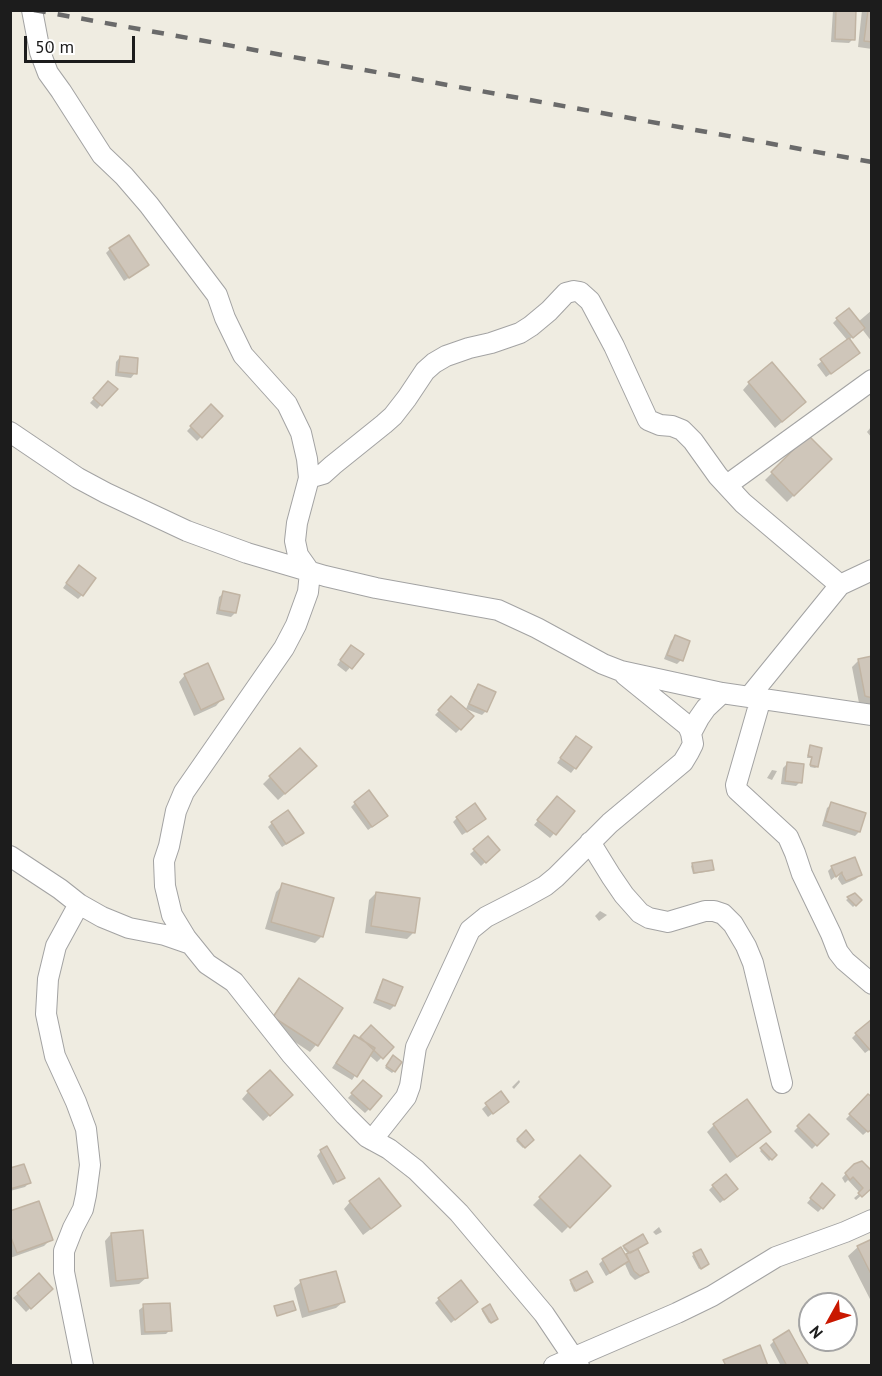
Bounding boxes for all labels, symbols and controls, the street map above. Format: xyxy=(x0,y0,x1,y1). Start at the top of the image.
scale bar xyxy=(27,24,138,62)
text: 50 m xyxy=(35,35,74,58)
north arrow xyxy=(798,1292,858,1352)
text: N xyxy=(805,1322,827,1343)

